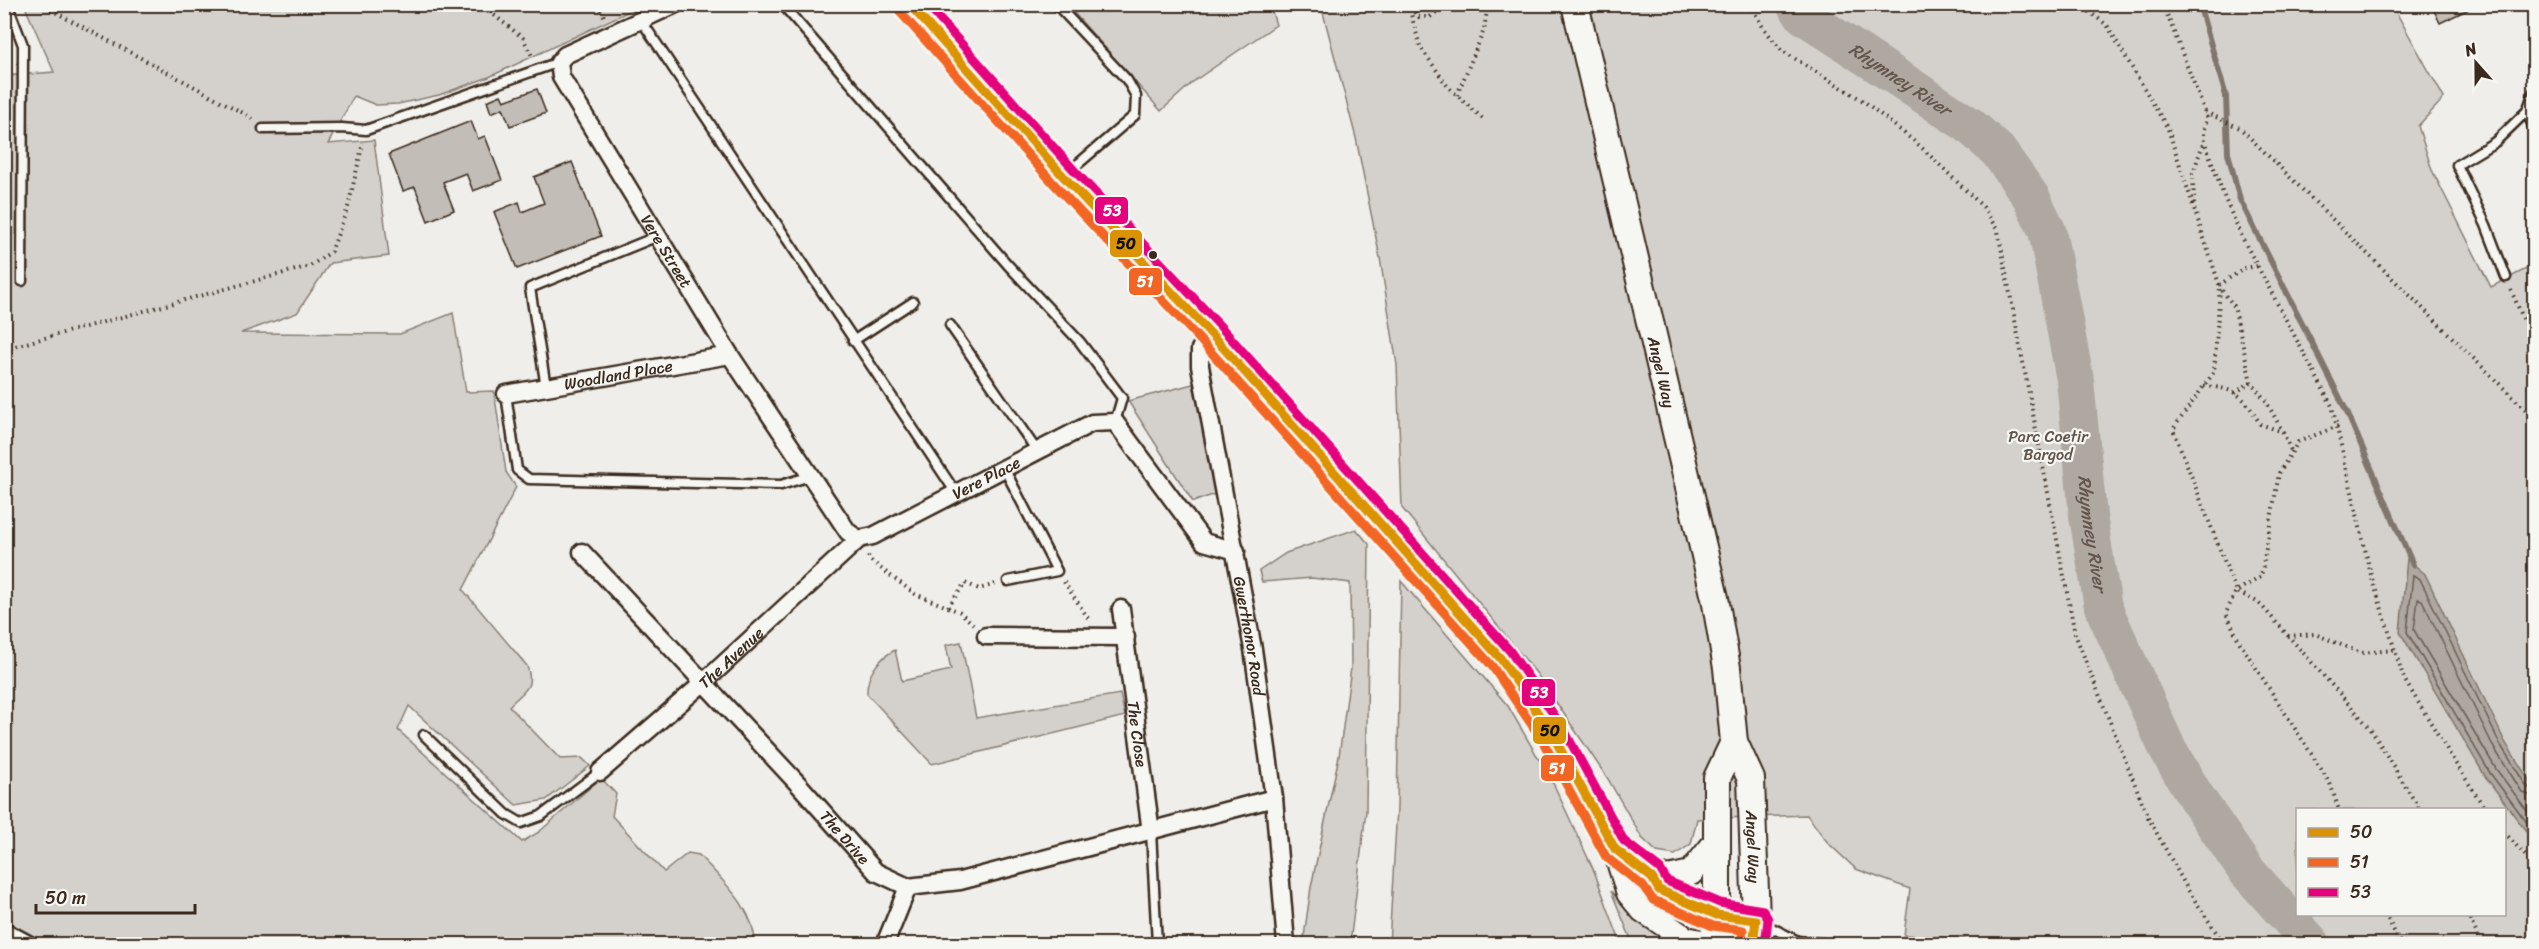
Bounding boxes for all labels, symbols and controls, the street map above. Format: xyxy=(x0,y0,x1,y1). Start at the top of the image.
north arrow xyxy=(2446,33,2506,93)
water label: Rhymney River xyxy=(1842,34,1961,127)
text: N xyxy=(2459,34,2482,65)
line badge: 53 xyxy=(1094,196,1129,225)
text: 53 xyxy=(1103,196,1121,225)
street label: Vere Street xyxy=(633,209,700,294)
line badge: 50 xyxy=(1109,229,1143,258)
text: 50 xyxy=(1116,229,1136,258)
unlabelled marker xyxy=(1147,249,1159,261)
line badge: 51 xyxy=(1128,267,1163,296)
text: 51 xyxy=(1137,267,1153,296)
street label: Angel Way xyxy=(1639,332,1684,412)
street label: Woodland Place xyxy=(562,351,675,399)
park label: Parc Coetir Bargod xyxy=(2008,422,2089,469)
street label: Vere Place xyxy=(947,448,1026,508)
water label: Rhymney River xyxy=(2068,474,2117,597)
street label: Gwerthonor Road xyxy=(1225,574,1274,699)
street label: The Avenue xyxy=(691,619,771,696)
line badge: 53 xyxy=(1521,678,1556,707)
text: 53 xyxy=(1530,678,1548,707)
street label: The Close xyxy=(1118,699,1156,769)
line badge: 50 xyxy=(1532,716,1567,745)
text: 50 xyxy=(1540,716,1560,745)
line badge: 51 xyxy=(1540,754,1575,782)
text: 51 xyxy=(1549,754,1565,783)
street label: The Drive xyxy=(812,803,877,872)
legend xyxy=(2296,808,2506,916)
street label: Angel Way xyxy=(1737,809,1769,884)
text: 50 xyxy=(2350,816,2372,848)
text: 51 xyxy=(2350,846,2369,878)
text: 53 xyxy=(2350,876,2371,908)
scale bar xyxy=(36,877,195,915)
text: 50 m xyxy=(45,882,86,914)

